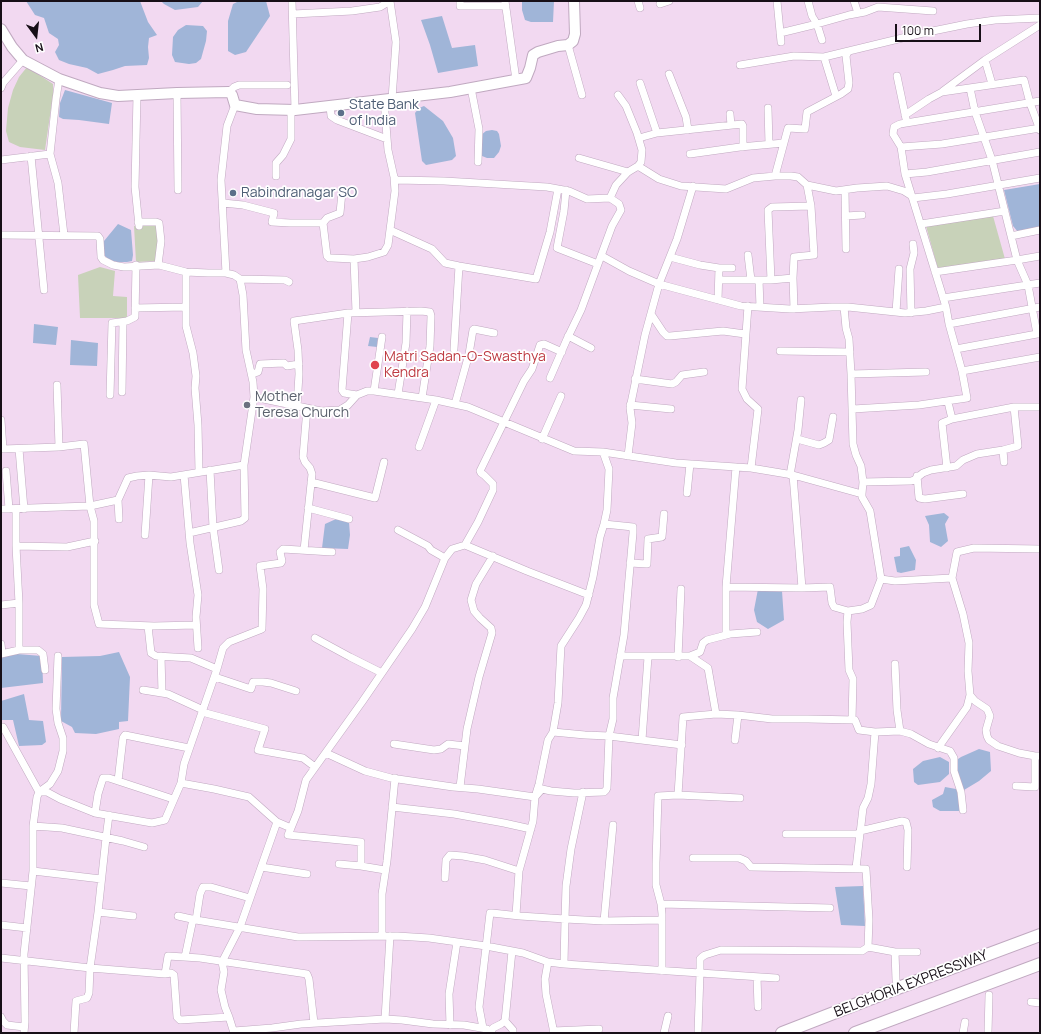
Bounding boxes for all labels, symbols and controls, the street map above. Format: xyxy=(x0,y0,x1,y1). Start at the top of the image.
north arrow xyxy=(16,16,56,56)
scale bar xyxy=(897,16,983,42)
text: 100 m xyxy=(902,22,934,39)
text: N xyxy=(33,40,45,56)
place label: State Bank of India xyxy=(349,97,419,130)
marker: State Bank of India xyxy=(336,108,346,118)
place label: Rabindranagar SO xyxy=(241,185,357,201)
marker: Rabindranagar SO xyxy=(228,188,238,198)
place label: Matri Sadan-O-Swasthya Kendra xyxy=(384,349,546,382)
marker: Matri Sadan-O-Swasthya Kendra xyxy=(369,359,381,371)
place label: Mother Teresa Church xyxy=(255,389,349,422)
marker: Mother Teresa Church xyxy=(242,400,252,410)
street label: BELGHORIA EXPRESSWAY xyxy=(832,947,990,1021)

